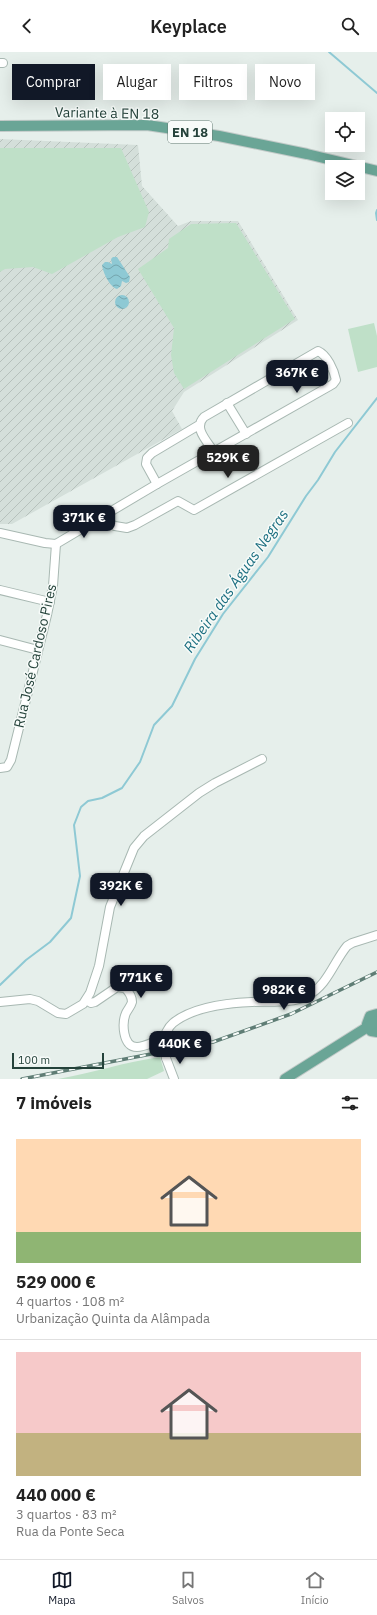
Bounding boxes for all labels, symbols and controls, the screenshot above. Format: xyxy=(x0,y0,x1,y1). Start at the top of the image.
icon: back xyxy=(16,15,38,37)
text: Keyplace xyxy=(150,15,227,38)
icon: search xyxy=(339,15,361,37)
chip: Comprar xyxy=(12,64,95,100)
chip: Alugar xyxy=(103,64,171,100)
chip: Filtros xyxy=(179,64,247,100)
chip: Novo xyxy=(255,64,315,100)
street label: Variante à EN 18 xyxy=(55,103,159,123)
map controls xyxy=(325,112,365,200)
button: locate xyxy=(325,112,365,152)
road number: EN 18 xyxy=(168,121,212,143)
button: layers xyxy=(325,160,365,200)
pin: 367K € xyxy=(264,360,330,394)
text: 367K € xyxy=(275,364,319,381)
pin: 529K € xyxy=(195,445,261,479)
text: 529K € xyxy=(206,449,250,466)
pin: 371K € xyxy=(51,505,117,539)
water label: Ribeira das Águas Negras xyxy=(179,505,292,656)
text: 371K € xyxy=(62,509,106,526)
street label: Rua José Cardoso Pires xyxy=(10,582,60,730)
pin: 392K € xyxy=(88,873,154,907)
text: 392K € xyxy=(99,877,143,894)
pin: 771K € xyxy=(108,965,174,999)
text: 771K € xyxy=(119,969,163,986)
pin: 982K € xyxy=(251,977,317,1011)
text: 982K € xyxy=(262,981,306,998)
pin: 440K € xyxy=(147,1031,213,1065)
text: 440K € xyxy=(158,1035,202,1052)
scale bar xyxy=(12,1051,104,1070)
text: 100 m xyxy=(18,1053,50,1067)
text: 7 imóveis xyxy=(16,1092,92,1114)
icon: filters xyxy=(339,1092,361,1114)
icon: home xyxy=(153,1165,225,1237)
text: 529 000 € xyxy=(16,1271,96,1293)
text: 4 quartos · 108 m² xyxy=(16,1293,124,1310)
text: Urbanização Quinta da Alâmpada xyxy=(16,1310,210,1327)
icon: home xyxy=(153,1378,225,1450)
text: 440 000 € xyxy=(16,1484,96,1506)
text: 3 quartos · 83 m² xyxy=(16,1506,117,1523)
text: Rua da Ponte Seca xyxy=(16,1523,124,1540)
tab: Mapa xyxy=(48,1569,75,1607)
tab: Salvos xyxy=(172,1569,204,1607)
tab: Início xyxy=(301,1569,329,1607)

